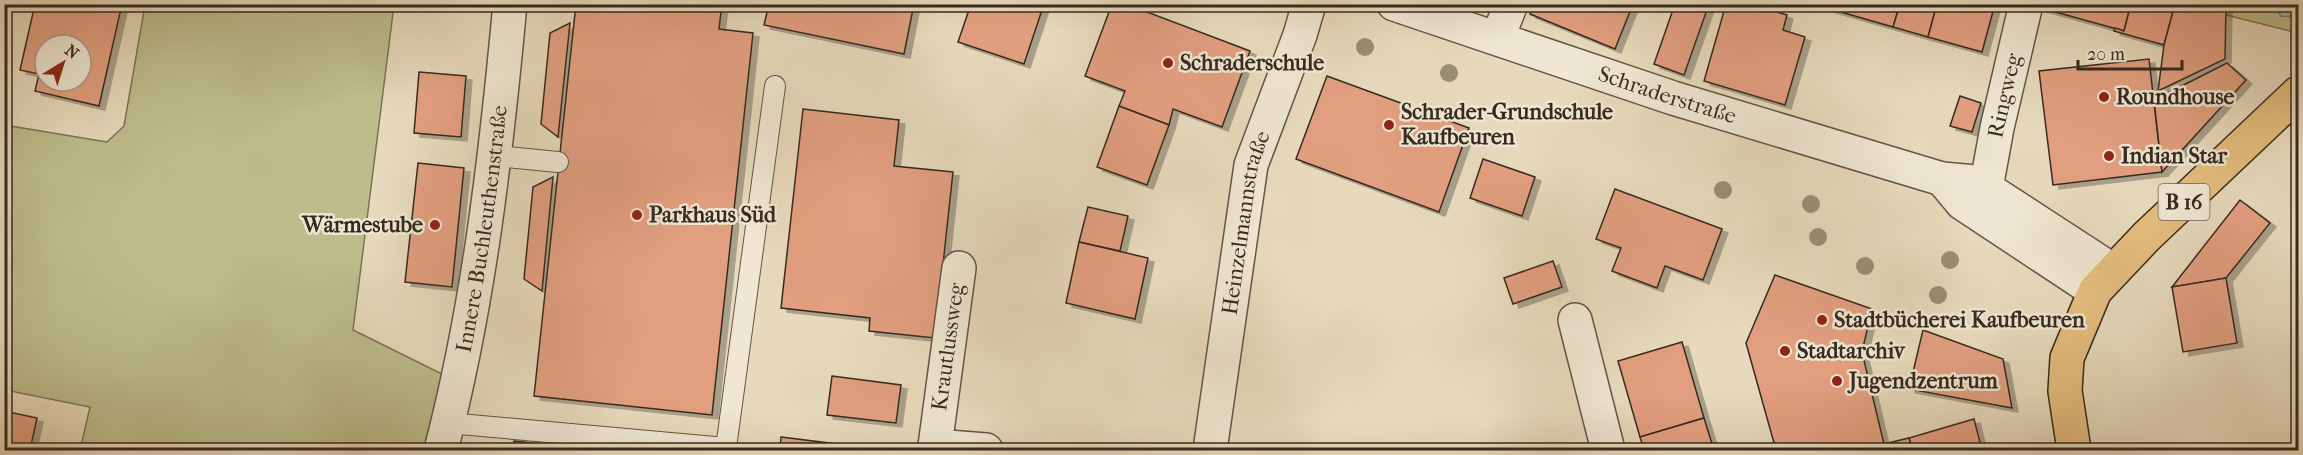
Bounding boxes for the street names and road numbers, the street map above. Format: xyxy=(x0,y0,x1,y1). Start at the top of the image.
street label: Ringweg xyxy=(1982,51,2027,140)
street label: Schraderstraße xyxy=(1595,61,1739,129)
street label: Innere Buchleuthenstraße xyxy=(451,104,513,355)
street label: Heinzelmannstraße xyxy=(1217,127,1276,316)
road number: B 16 xyxy=(2158,184,2210,220)
street label: Krautlussweg xyxy=(926,281,970,413)

